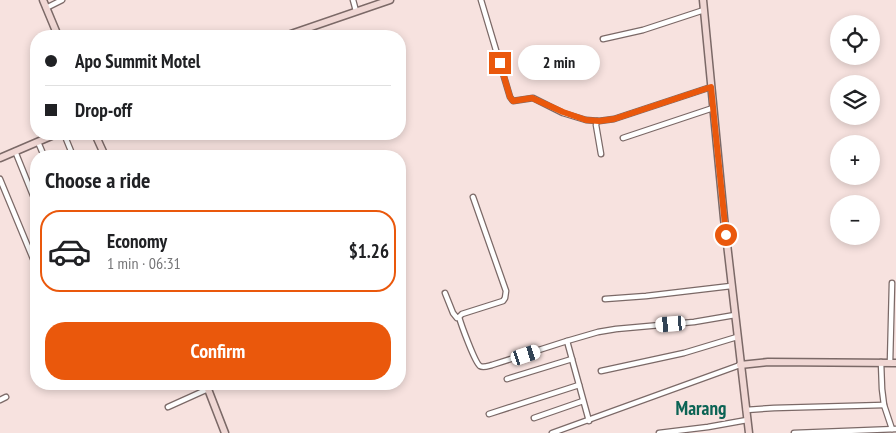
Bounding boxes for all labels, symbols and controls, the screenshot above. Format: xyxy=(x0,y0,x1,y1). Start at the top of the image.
map controls xyxy=(830,15,880,245)
button: locate xyxy=(830,15,880,65)
callout: 2 min xyxy=(518,46,600,80)
text: Apo Summit Motel xyxy=(75,49,200,73)
route end xyxy=(489,52,511,74)
text: 2 min xyxy=(543,52,575,72)
button: layers xyxy=(830,75,880,125)
text: Drop-off xyxy=(75,98,132,122)
button: + xyxy=(830,135,880,185)
text: Choose a ride xyxy=(45,166,150,194)
button: − xyxy=(830,195,880,245)
route start xyxy=(715,224,737,246)
icon: car xyxy=(47,229,92,274)
text: Economy xyxy=(107,229,167,253)
text: $1.26 xyxy=(349,239,389,263)
text: 1 min · 06:31 xyxy=(107,253,181,273)
car xyxy=(655,315,686,333)
button: Confirm xyxy=(45,322,391,380)
car xyxy=(509,343,542,367)
district label: Marang xyxy=(676,396,726,420)

